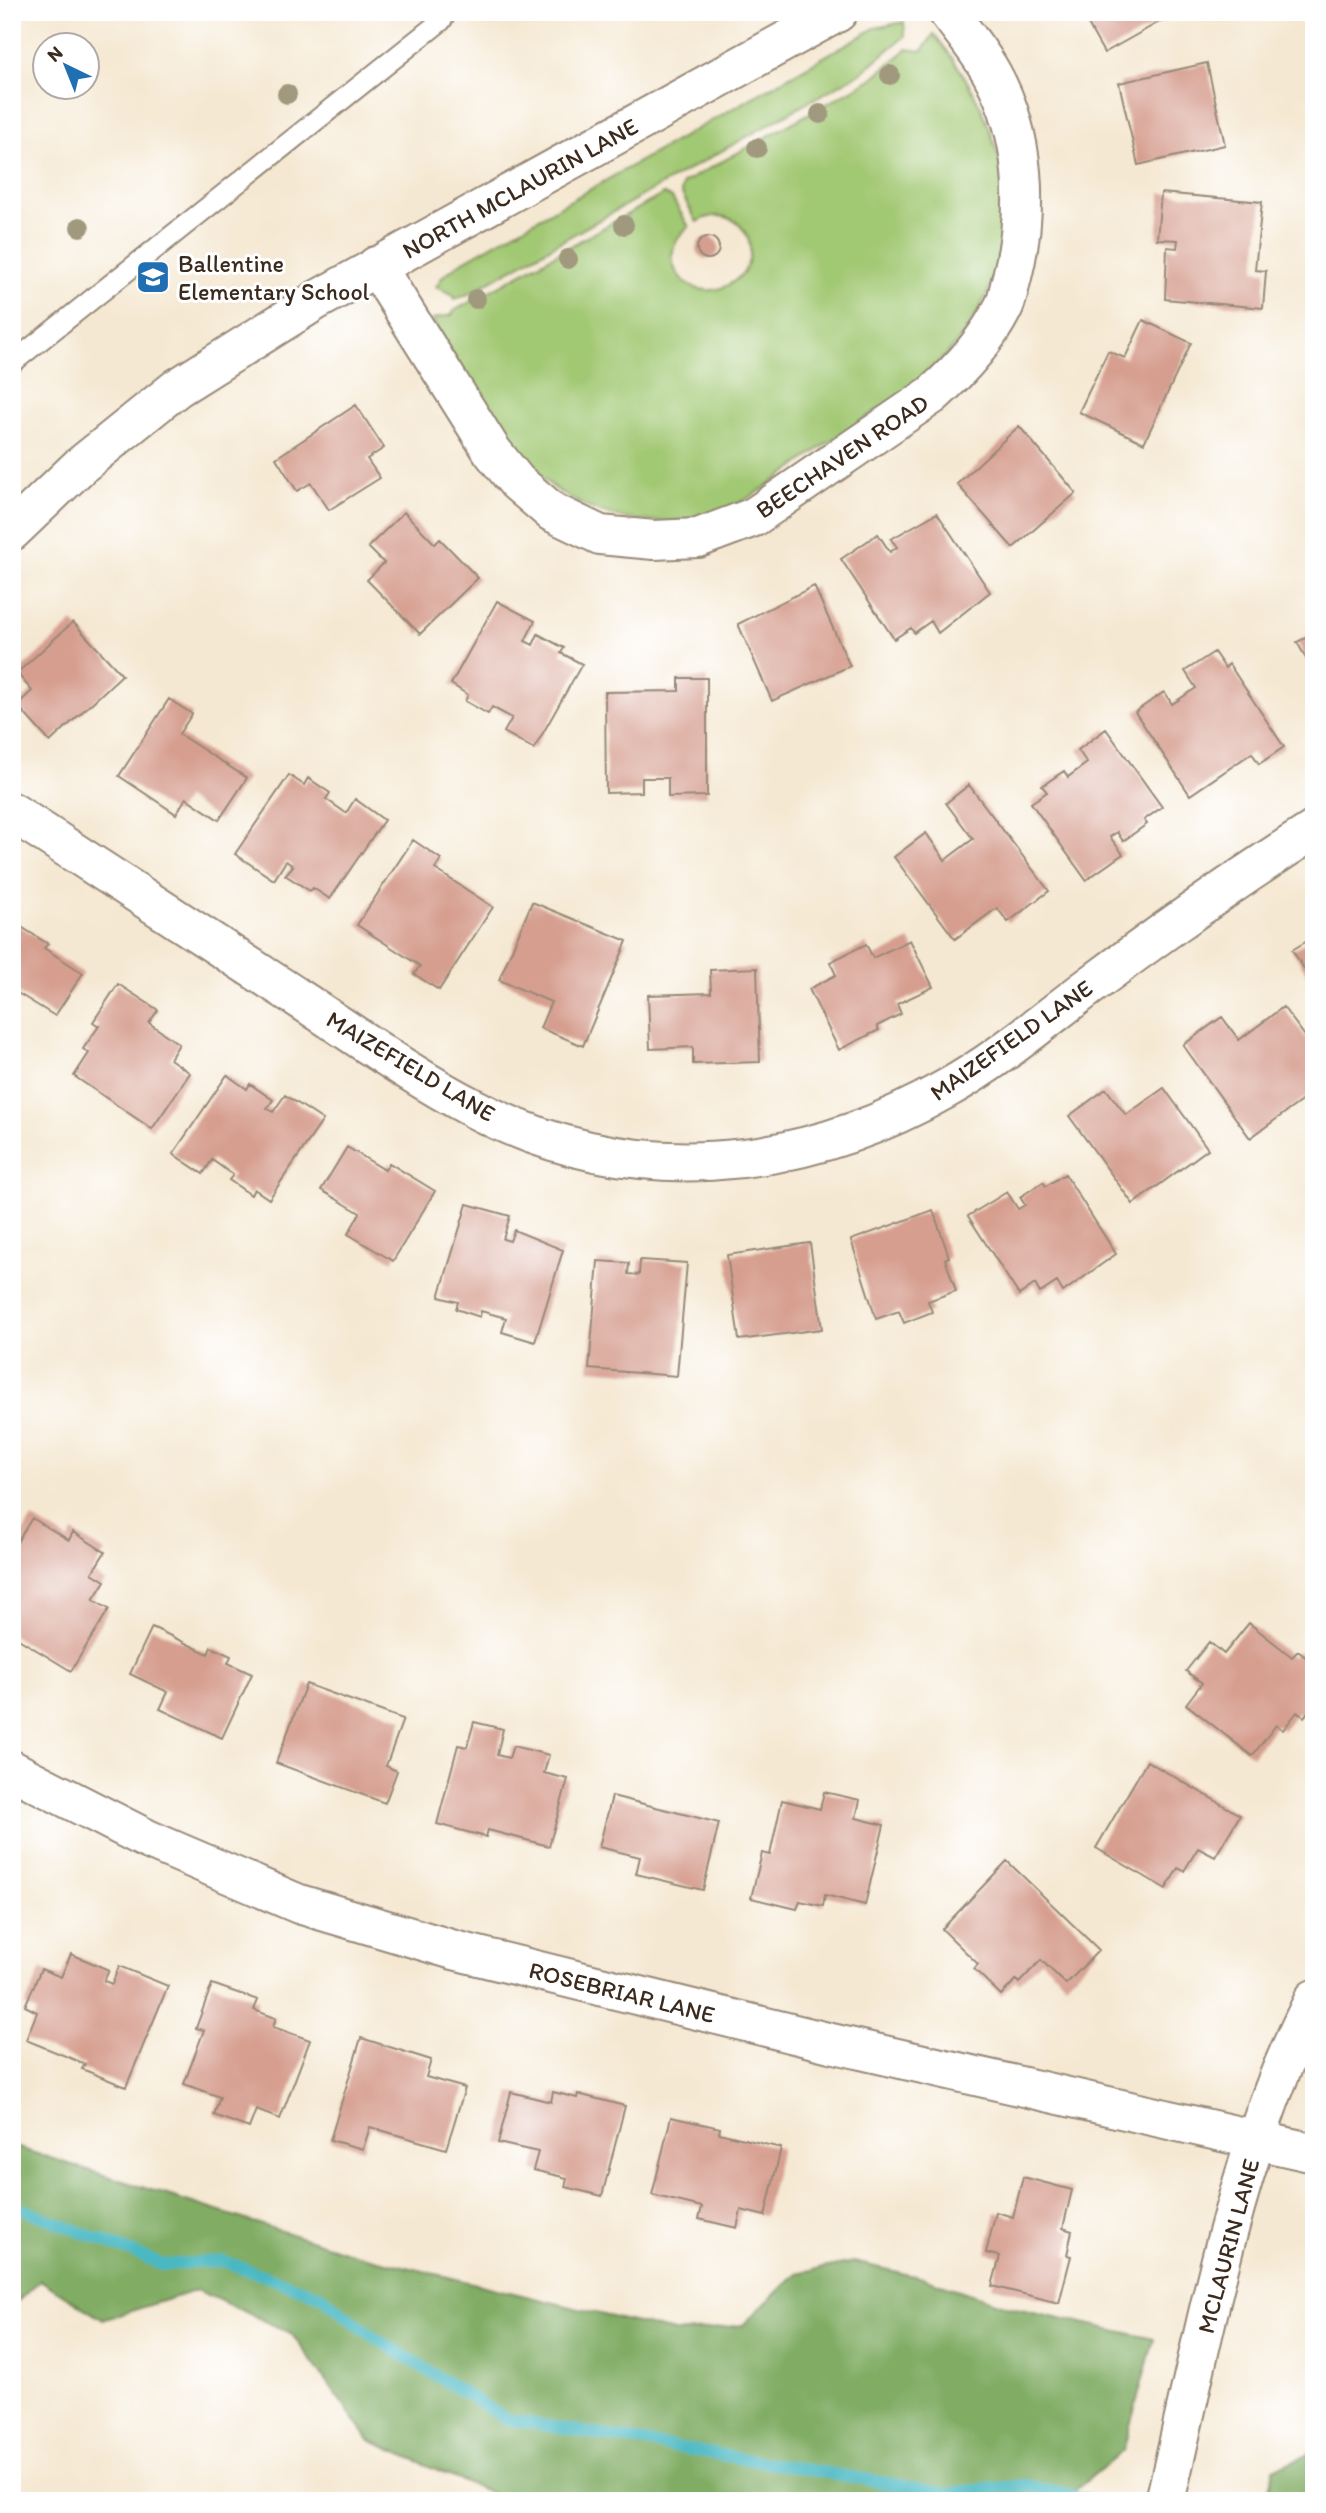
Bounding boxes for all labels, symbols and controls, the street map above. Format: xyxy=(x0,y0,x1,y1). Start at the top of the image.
north arrow xyxy=(32,32,102,102)
text: N xyxy=(42,41,67,67)
street label: NORTH MCLAURIN LANE xyxy=(397,111,643,265)
place label: Ballentine Elementary School xyxy=(178,249,370,306)
school or university icon: Ballentine Elementary School xyxy=(134,258,172,296)
street label: BEECHAVEN ROAD xyxy=(750,387,934,524)
street label: MAIZEFIELD LANE xyxy=(924,973,1098,1107)
street label: MAIZEFIELD LANE xyxy=(321,1004,501,1128)
street label: ROSEBRIAR LANE xyxy=(526,1955,718,2029)
street label: MCLAURIN LANE xyxy=(1191,2155,1265,2337)

